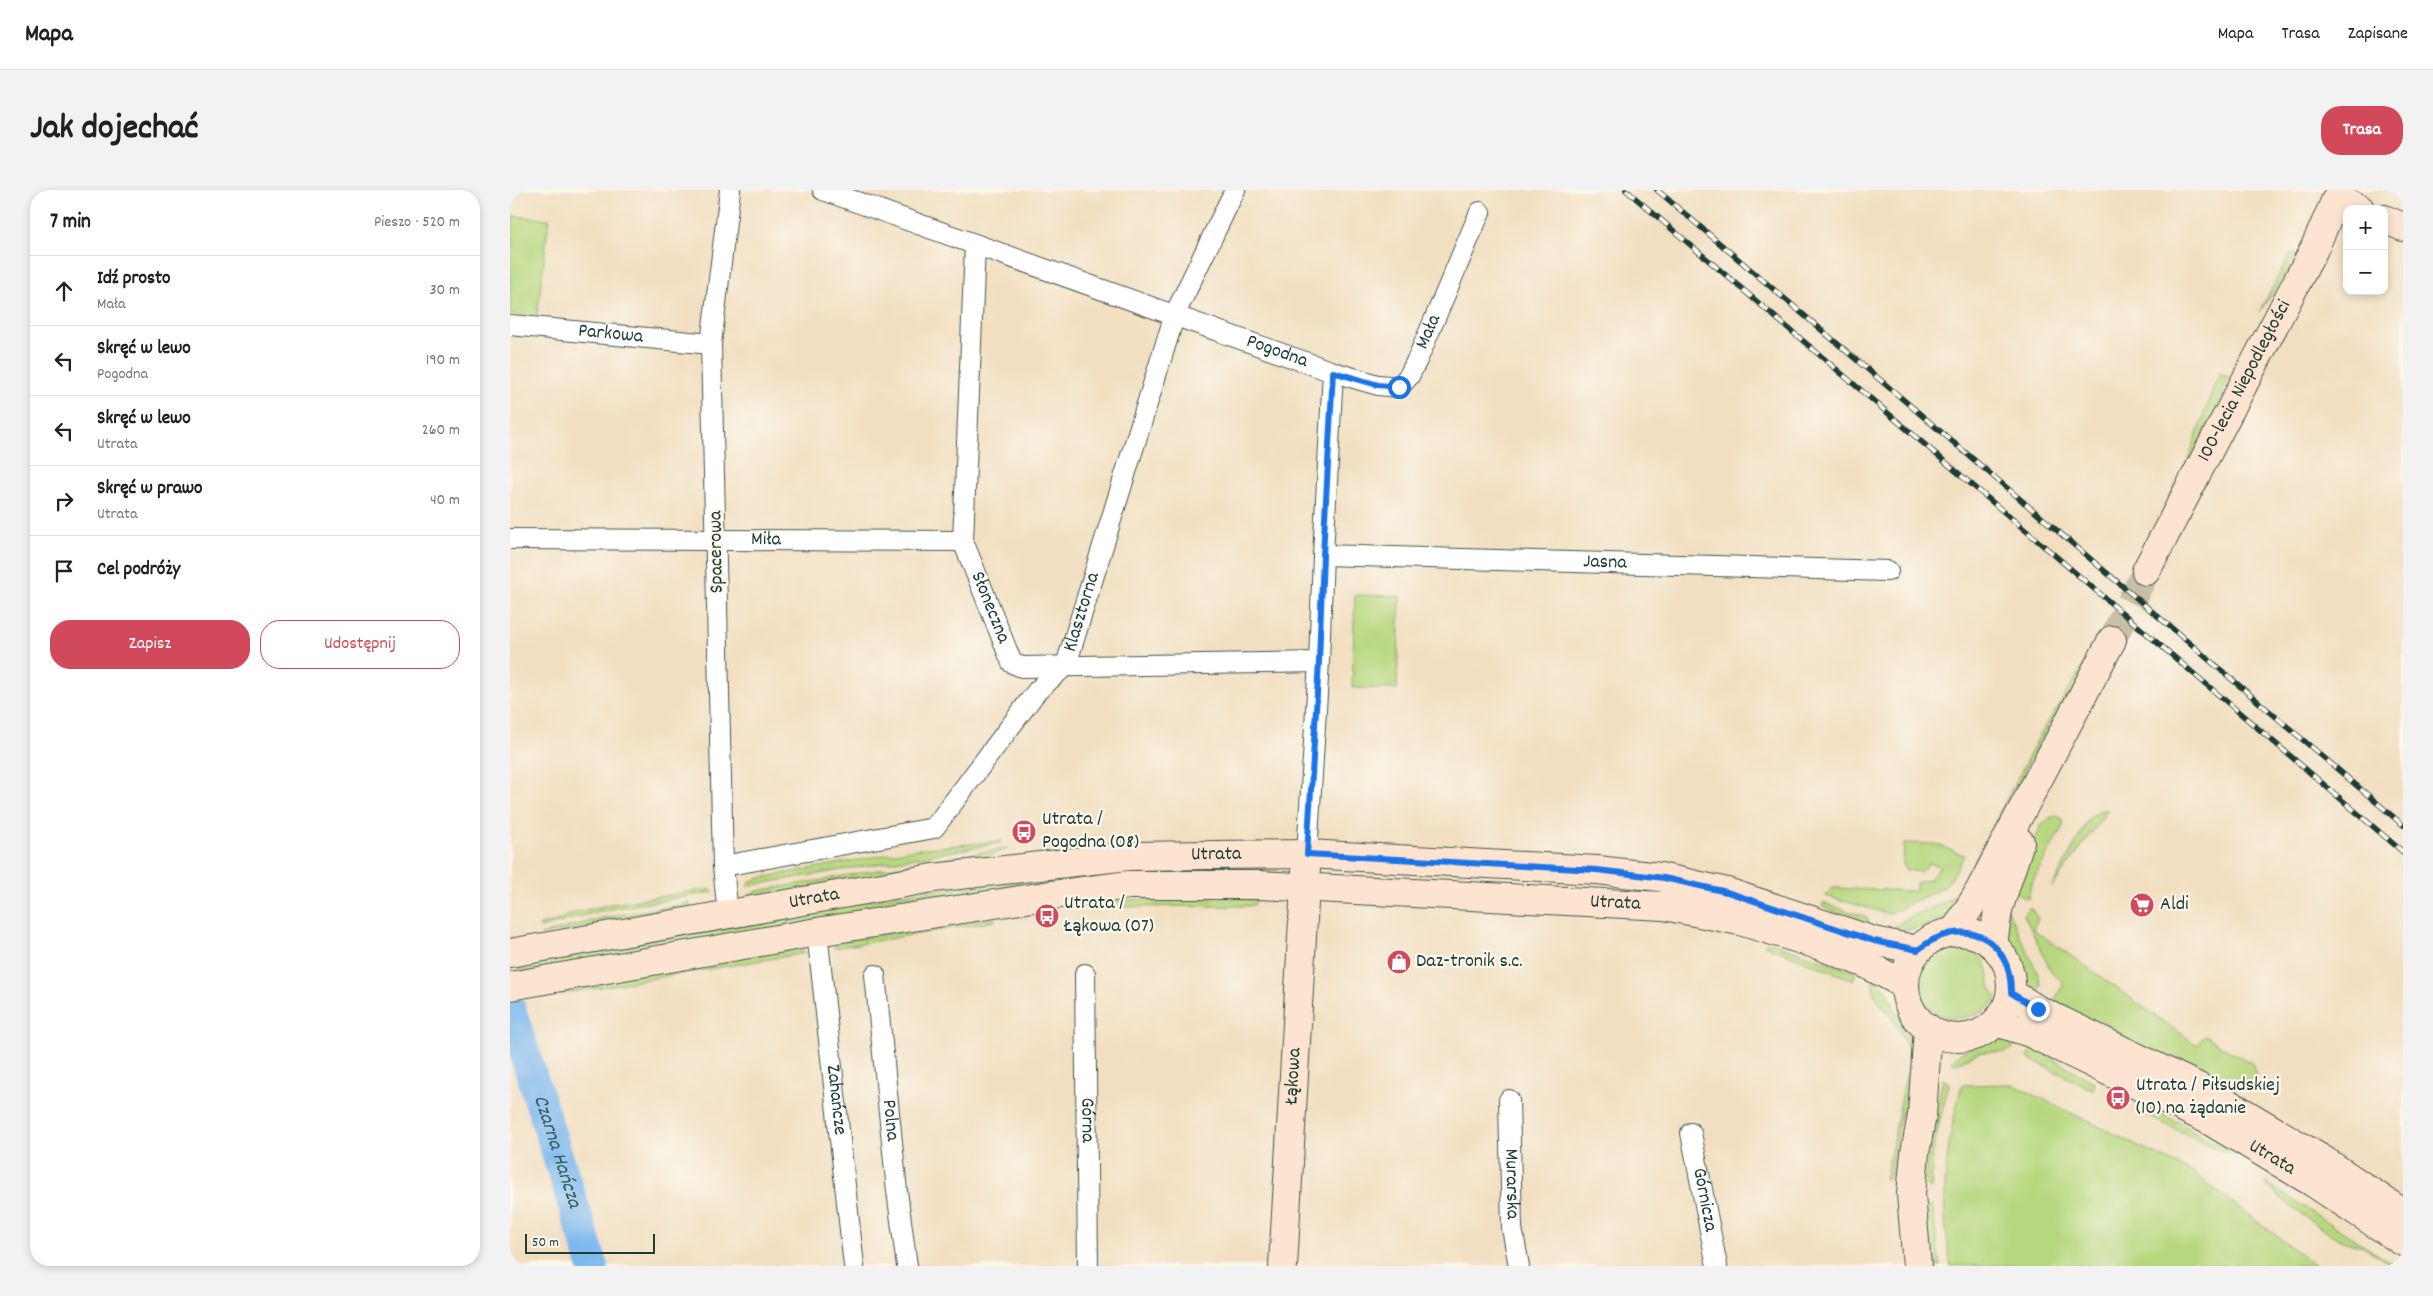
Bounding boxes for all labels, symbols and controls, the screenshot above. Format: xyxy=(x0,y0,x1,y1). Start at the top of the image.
text: Mapa xyxy=(25,18,73,52)
text: Mapa xyxy=(2218,22,2253,47)
text: Trasa xyxy=(2281,22,2320,47)
text: Zapisane xyxy=(2348,22,2408,47)
text: Jak dojechać xyxy=(30,105,199,155)
button: Trasa xyxy=(2321,106,2403,155)
map controls xyxy=(2343,205,2388,295)
button: + xyxy=(2343,205,2388,250)
text: 7 min xyxy=(50,208,91,238)
text: Pieszo · 520 m xyxy=(374,211,460,234)
button: − xyxy=(2343,250,2388,295)
text: Idź prosto xyxy=(97,266,170,293)
icon: ahead xyxy=(50,277,78,305)
text: 30 m xyxy=(430,279,460,302)
text: Mała xyxy=(97,293,125,316)
street label: 100-lecia Niepodległości xyxy=(2191,295,2299,467)
street label: Mała xyxy=(1409,310,1449,354)
street label: Parkowa xyxy=(577,317,645,352)
street label: Pogodna xyxy=(1242,328,1312,376)
text: Skręć w lewo xyxy=(97,336,191,363)
icon: left xyxy=(50,347,78,375)
text: 190 m xyxy=(426,349,460,372)
text: Pogodna xyxy=(97,363,148,386)
route start xyxy=(1388,376,1411,399)
text: Skręć w lewo xyxy=(97,406,191,433)
icon: left xyxy=(50,417,78,445)
text: 260 m xyxy=(422,419,460,442)
text: Utrata xyxy=(97,433,137,456)
text: Skręć w prawo xyxy=(97,476,203,503)
icon: right xyxy=(50,487,78,515)
text: 40 m xyxy=(430,489,460,512)
text: Utrata xyxy=(97,503,137,526)
street label: Spacerowa xyxy=(702,510,732,594)
street label: Miła xyxy=(751,526,782,554)
street label: Jasna xyxy=(1583,548,1628,578)
icon: arrive xyxy=(50,557,78,585)
text: Cel podróży xyxy=(97,557,180,584)
street label: Słoneczna xyxy=(963,567,1017,648)
street label: Klasztorna xyxy=(1057,568,1108,655)
button: Zapisz xyxy=(50,620,250,669)
button: Udostępnij xyxy=(260,620,460,669)
place label: Utrata / Pogodna (08) xyxy=(1042,806,1139,857)
bus stop icon: Utrata / Pogodna (08) xyxy=(1011,819,1037,845)
street label: Utrata xyxy=(1191,841,1242,869)
street label: Utrata xyxy=(787,881,842,917)
street label: Utrata xyxy=(1589,888,1642,919)
place label: Utrata / Łąkowa (07) xyxy=(1063,890,1154,941)
place label: Aldi xyxy=(2160,891,2189,919)
supermarket icon: Aldi xyxy=(2129,892,2155,918)
bus stop icon: Utrata / Łąkowa (07) xyxy=(1034,903,1060,929)
place label: Daz-tronik s.c. xyxy=(1416,948,1523,976)
shop icon: Daz-tronik s.c. xyxy=(1386,949,1412,975)
route end xyxy=(2027,998,2050,1021)
street label: Łąkowa xyxy=(1278,1047,1310,1106)
street label: Zahańcze xyxy=(818,1063,853,1137)
place label: Utrata / Piłsudskiej (10) na żądanie xyxy=(2136,1072,2280,1123)
bus stop icon: Utrata / Piłsudskiej (10) na żądanie xyxy=(2105,1085,2131,1111)
water label: Czarna Hańcza xyxy=(524,1091,589,1213)
street label: Górna xyxy=(1072,1097,1101,1143)
street label: Polna xyxy=(874,1098,906,1143)
street label: Utrata xyxy=(2243,1133,2301,1183)
street label: Murarska xyxy=(1496,1148,1526,1220)
street label: Górnicza xyxy=(1684,1165,1724,1235)
scale bar xyxy=(525,1231,655,1254)
text: 50 m xyxy=(532,1233,559,1253)

